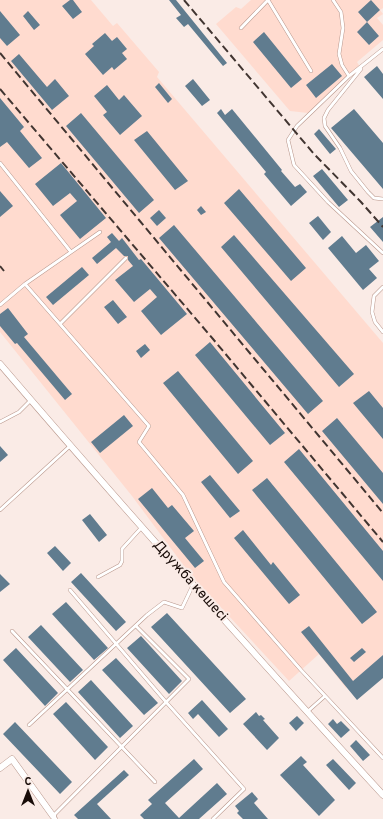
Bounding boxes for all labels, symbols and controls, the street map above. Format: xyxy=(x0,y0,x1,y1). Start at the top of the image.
street label: Дружба көшесі xyxy=(149,537,231,625)
north arrow xyxy=(8,771,48,811)
text: С xyxy=(24,775,32,789)

